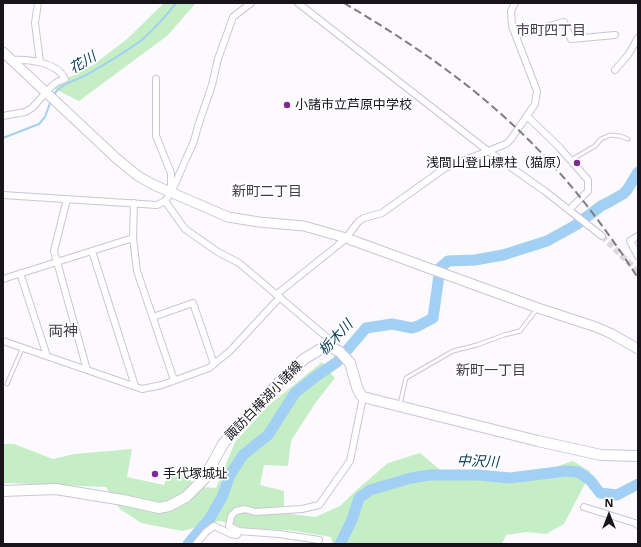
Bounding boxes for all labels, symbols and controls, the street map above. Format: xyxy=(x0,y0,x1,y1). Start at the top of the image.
district label: 市町四丁目 xyxy=(516,23,586,39)
water label: 花川 xyxy=(67,49,99,77)
place label: 小諸市立芦原中学校 xyxy=(295,97,412,113)
marker: 小諸市立芦原中学校 xyxy=(282,100,292,110)
place label: 浅間山登山標柱（猫原） xyxy=(426,155,569,171)
marker: 浅間山登山標柱（猫原） xyxy=(572,158,582,168)
district label: 新町二丁目 xyxy=(232,184,302,200)
water label: 栃木川 xyxy=(316,317,356,359)
district label: 両神 xyxy=(48,323,78,341)
street label: 諏訪白樺湖小諸線 xyxy=(222,358,306,444)
district label: 新町一丁目 xyxy=(456,363,526,379)
water label: 中沢川 xyxy=(457,453,499,471)
place label: 手代塚城址 xyxy=(163,466,228,482)
marker: 手代塚城址 xyxy=(150,469,160,479)
north arrow xyxy=(589,495,629,535)
text: N xyxy=(605,495,613,510)

